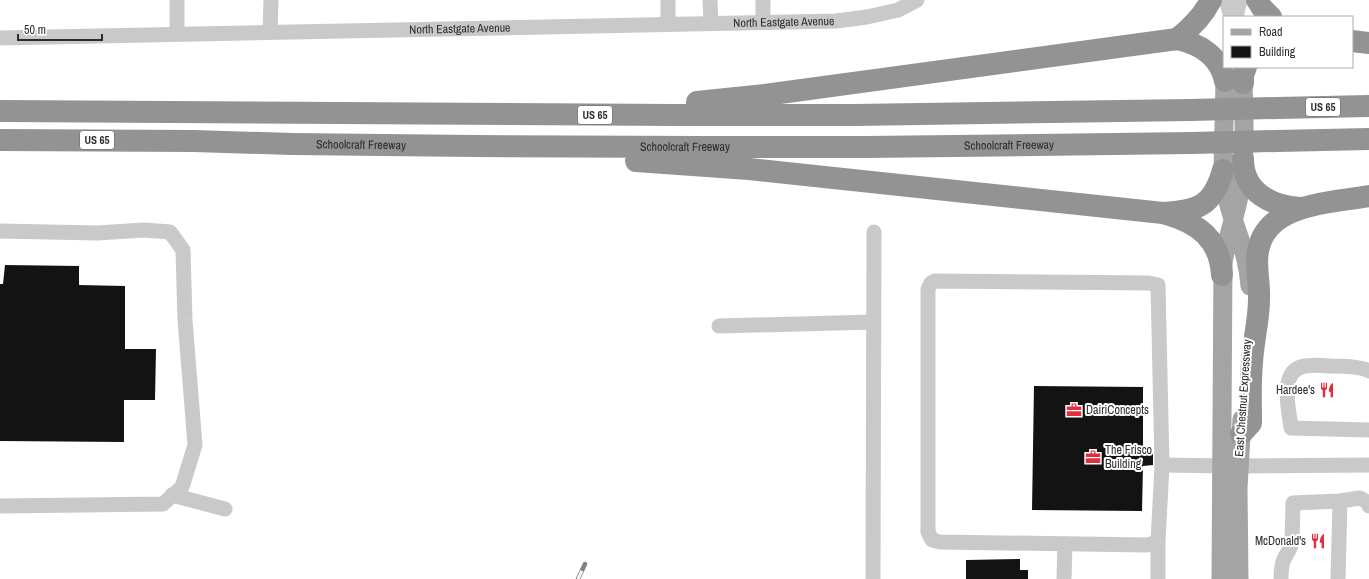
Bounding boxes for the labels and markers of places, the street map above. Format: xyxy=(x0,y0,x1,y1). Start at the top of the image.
restaurant icon: Hardee's xyxy=(1318,381,1336,399)
place label: Hardee's xyxy=(1276,382,1315,398)
office icon: DairiConcepts xyxy=(1065,401,1083,419)
place label: DairiConcepts xyxy=(1086,402,1149,418)
place label: The Frisco Building xyxy=(1105,442,1152,472)
office icon: The Frisco Building xyxy=(1084,448,1102,466)
restaurant icon: McDonald's xyxy=(1309,532,1327,550)
place label: McDonald's xyxy=(1255,533,1306,549)

